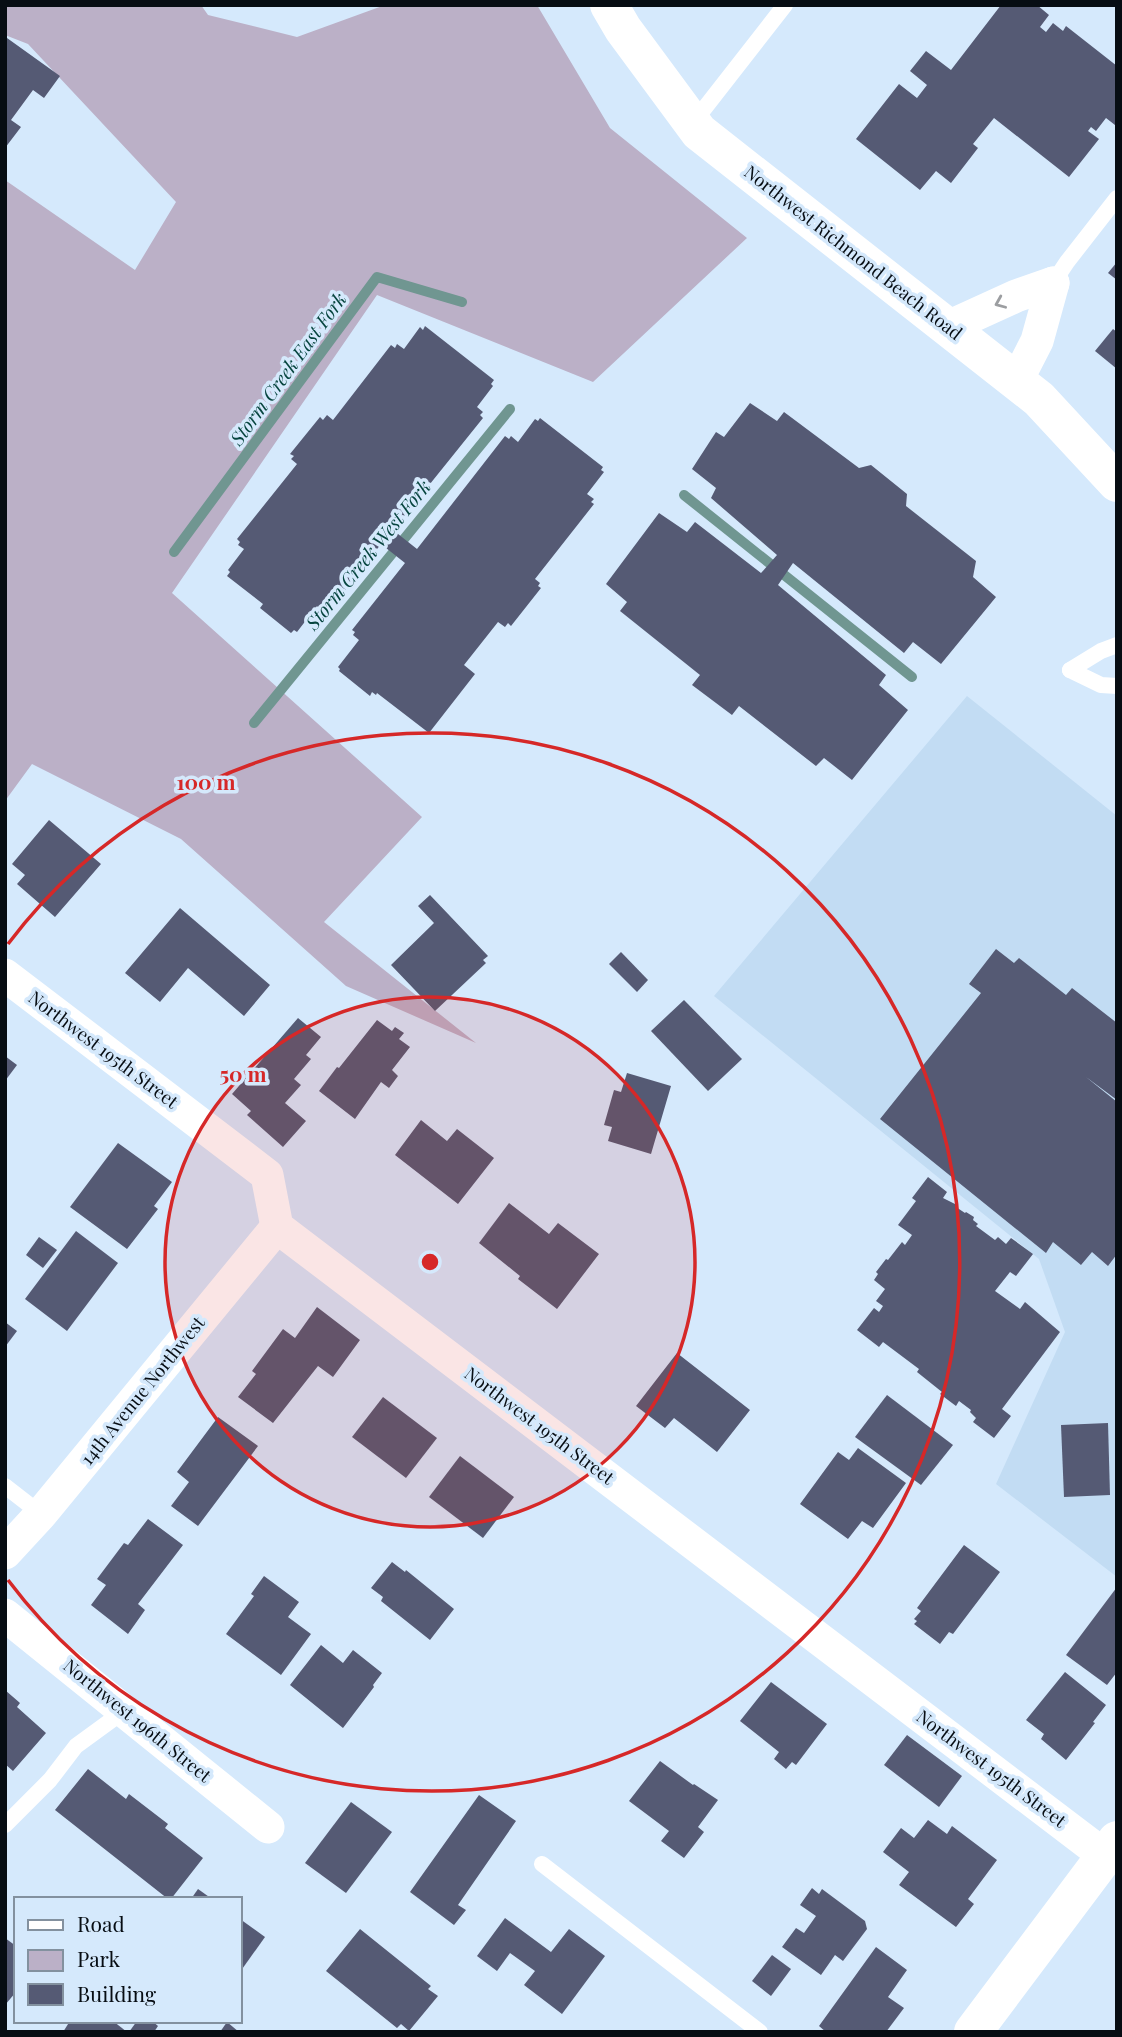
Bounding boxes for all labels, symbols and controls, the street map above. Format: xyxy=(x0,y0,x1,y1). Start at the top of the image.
street label: Northwest Richmond Beach Road xyxy=(740,160,968,345)
water label: Storm Creek East Fork xyxy=(222,287,352,451)
one-way arrow xyxy=(994,295,1007,309)
water label: Storm Creek West Fork xyxy=(298,474,436,635)
text: 100 m xyxy=(176,767,236,795)
street label: Northwest 195th Street xyxy=(24,985,184,1114)
text: 50 m xyxy=(219,1059,267,1087)
centre of rings xyxy=(418,1250,442,1274)
street label: 14th Avenue Northwest xyxy=(75,1311,210,1470)
street label: Northwest 195th Street xyxy=(460,1361,620,1490)
street label: Northwest 196th Street xyxy=(59,1653,217,1788)
street label: Northwest 195th Street xyxy=(912,1704,1072,1833)
legend xyxy=(14,1897,242,2023)
text: Road xyxy=(77,1909,125,1937)
text: Park xyxy=(77,1944,121,1972)
text: Building xyxy=(77,1979,156,2007)

